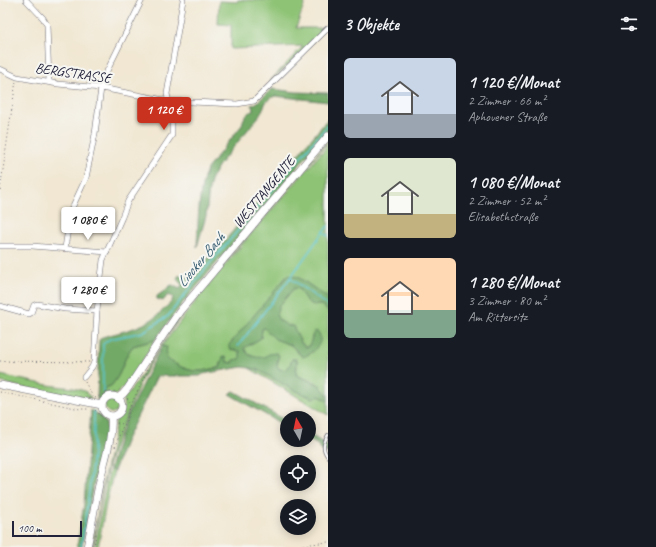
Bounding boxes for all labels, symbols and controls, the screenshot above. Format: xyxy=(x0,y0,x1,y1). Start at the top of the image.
icon: filters xyxy=(618,13,640,35)
text: 3 Objekte xyxy=(344,14,399,35)
street label: BERGSTRASSE xyxy=(34,59,114,87)
text: 1 120 €/Monat xyxy=(468,72,559,93)
icon: home xyxy=(376,74,424,122)
text: 2 Zimmer · 66 m² xyxy=(468,93,545,109)
pin: 1 120 € xyxy=(127,97,201,131)
text: 1 120 € xyxy=(146,102,182,118)
text: Aphovener Straße xyxy=(468,109,547,125)
street label: WESTTANGENTE xyxy=(229,152,300,231)
text: 1 080 €/Monat xyxy=(468,172,559,193)
icon: home xyxy=(376,174,424,222)
text: 2 Zimmer · 52 m² xyxy=(468,193,545,209)
pin: 1 080 € xyxy=(51,207,125,241)
text: Elisabethstraße xyxy=(468,209,538,225)
text: 1 080 € xyxy=(70,212,106,228)
water label: Liecker Bach xyxy=(173,228,230,291)
text: 1 280 €/Monat xyxy=(468,272,559,293)
icon: home xyxy=(376,274,424,322)
pin: 1 280 € xyxy=(51,277,125,311)
text: 1 280 € xyxy=(70,282,106,298)
text: 3 Zimmer · 80 m² xyxy=(468,293,545,309)
text: Am Rittersitz xyxy=(468,309,527,325)
north arrow xyxy=(280,411,316,447)
map controls xyxy=(280,411,316,535)
button: locate xyxy=(280,455,316,491)
button: layers xyxy=(280,499,316,535)
scale bar xyxy=(12,519,82,538)
text: 100 m xyxy=(18,521,42,535)

